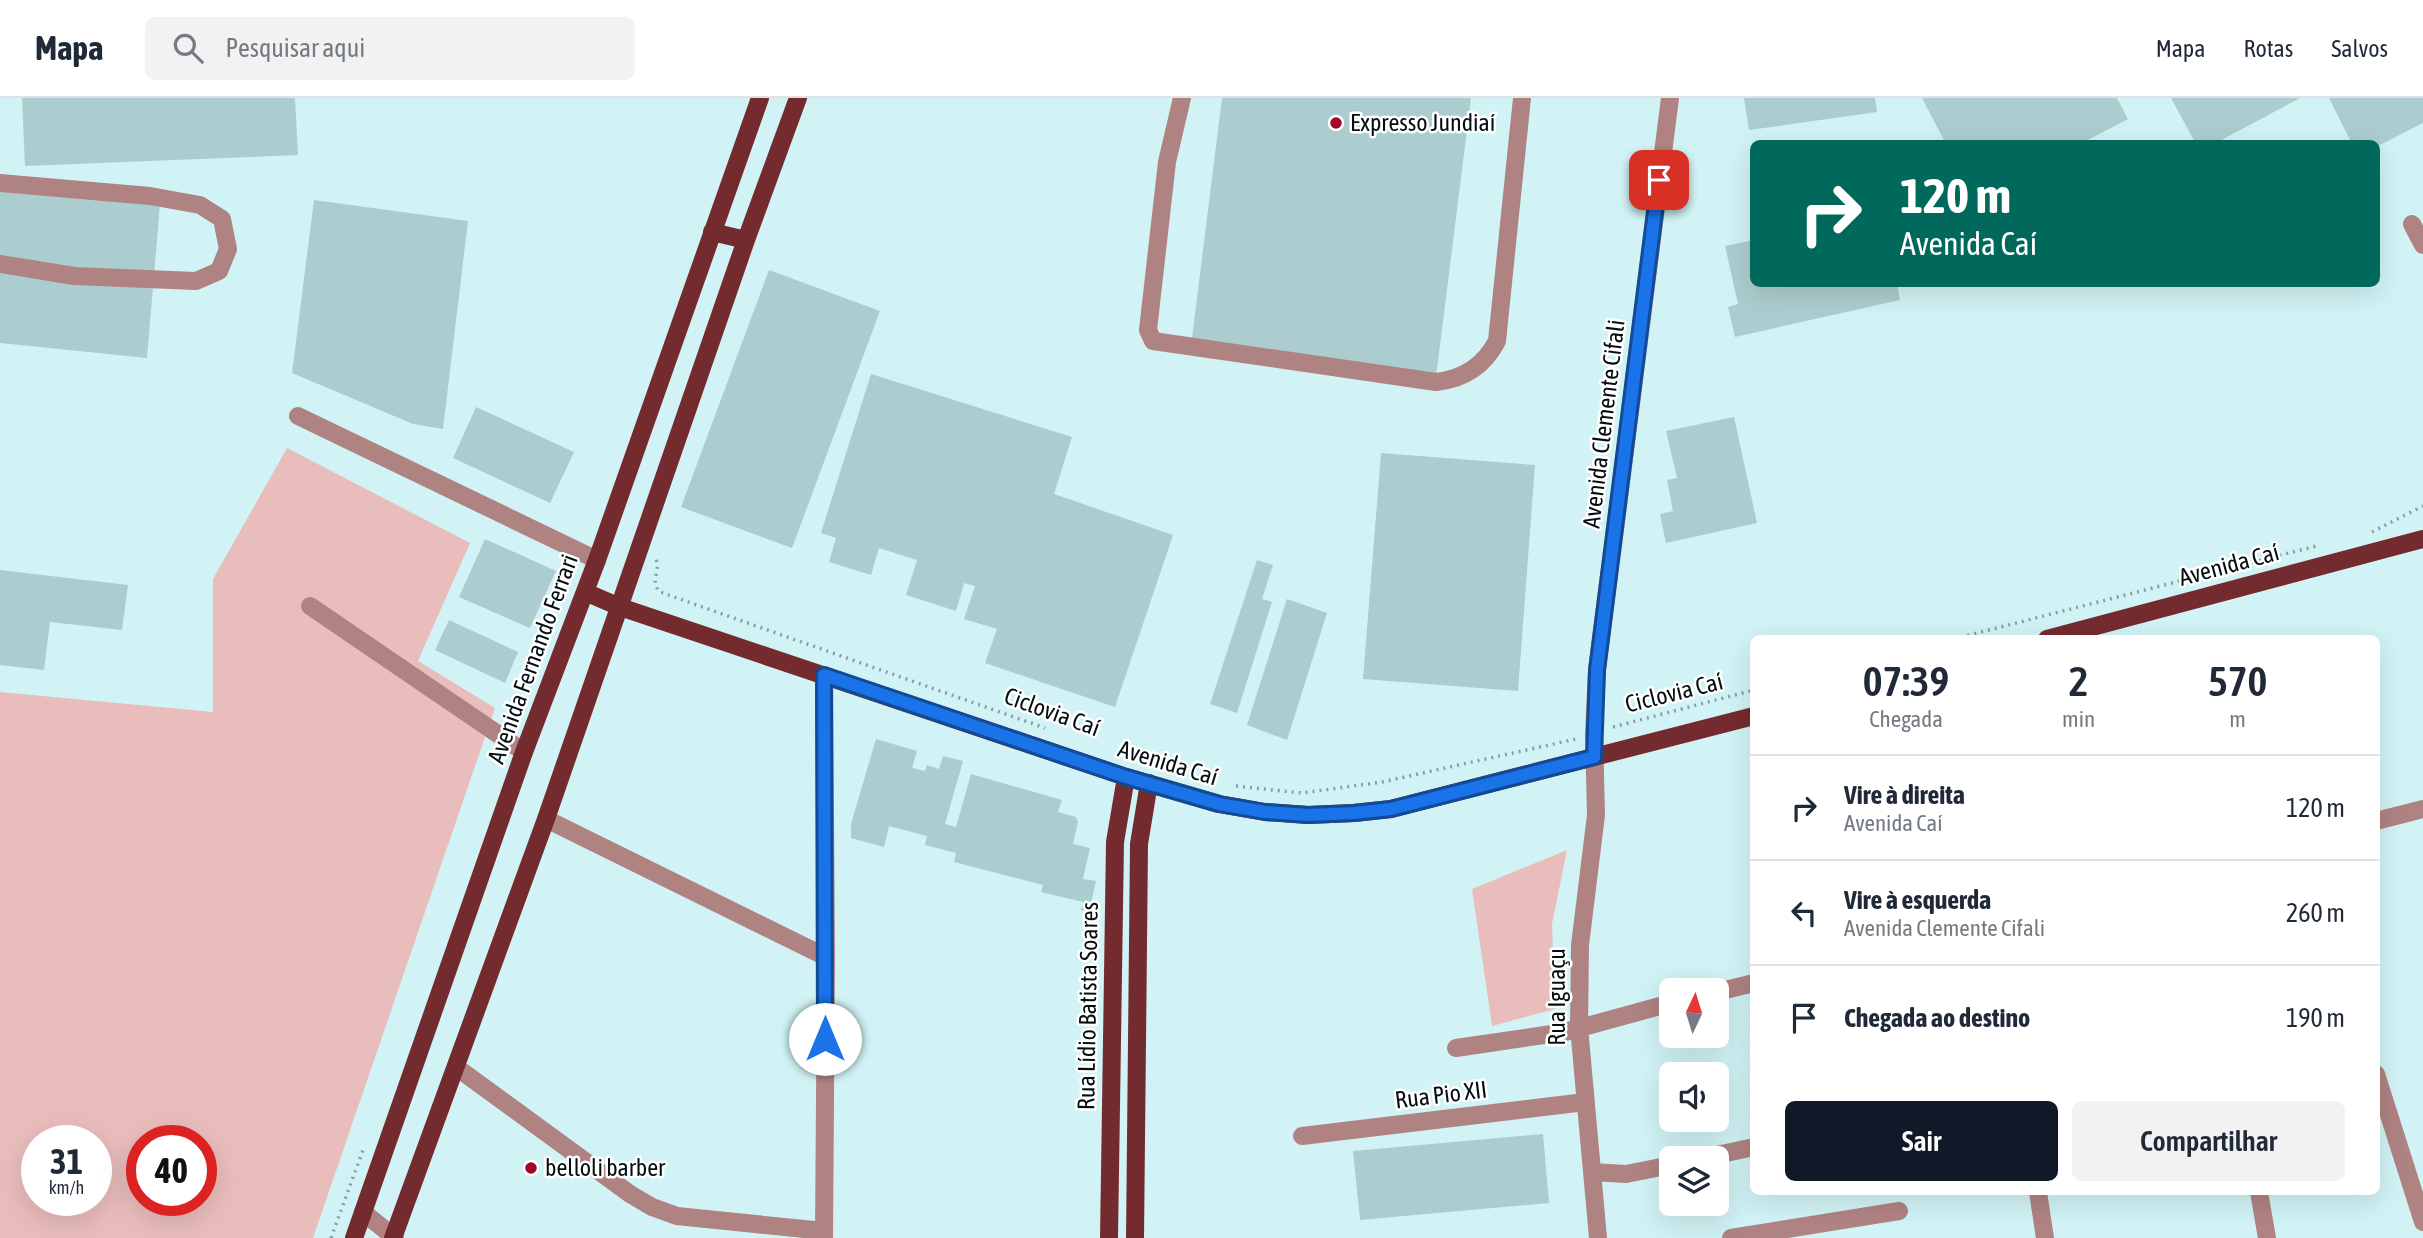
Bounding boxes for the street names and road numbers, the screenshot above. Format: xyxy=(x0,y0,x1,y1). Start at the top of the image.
street label: Avenida Clemente Cifali xyxy=(1577,318,1630,530)
street label: Avenida Caí xyxy=(2176,538,2282,591)
street label: Avenida Fernando Ferrari xyxy=(482,551,583,767)
street label: Ciclovia Caí xyxy=(1622,667,1726,718)
street label: Ciclovia Caí xyxy=(1001,682,1104,741)
street label: Avenida Caí xyxy=(1115,735,1221,790)
street label: Rua Lídio Batista Soares xyxy=(1072,902,1103,1110)
street label: Rua Iguaçu xyxy=(1543,948,1570,1046)
street label: Rua Pio XII xyxy=(1393,1075,1488,1114)

